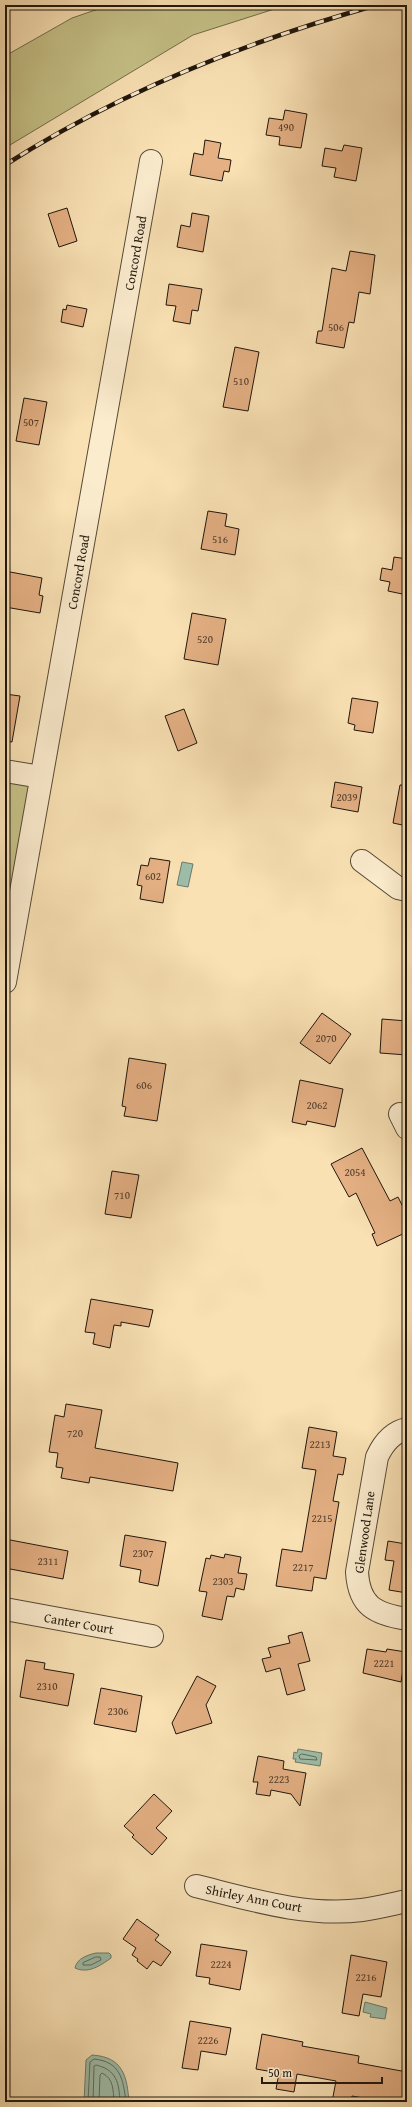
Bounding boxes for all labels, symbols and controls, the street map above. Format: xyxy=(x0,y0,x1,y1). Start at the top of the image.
house number: 490 xyxy=(278,119,294,135)
street label: Concord Road xyxy=(120,214,151,292)
house number: 506 xyxy=(328,319,344,335)
house number: 510 xyxy=(233,373,249,389)
house number: 507 xyxy=(23,414,39,430)
house number: 516 xyxy=(212,531,228,547)
street label: Concord Road xyxy=(63,533,94,611)
house number: 520 xyxy=(197,631,213,647)
house number: 2039 xyxy=(336,789,358,805)
house number: 602 xyxy=(145,868,161,884)
house number: 2070 xyxy=(315,1030,337,1046)
house number: 606 xyxy=(136,1077,152,1093)
house number: 2062 xyxy=(306,1097,328,1113)
house number: 2054 xyxy=(344,1164,366,1180)
house number: 710 xyxy=(114,1187,130,1203)
house number: 720 xyxy=(67,1425,83,1441)
house number: 2213 xyxy=(309,1436,331,1452)
street label: Glenwood Lane xyxy=(349,1490,380,1574)
house number: 2215 xyxy=(311,1510,333,1526)
house number: 2307 xyxy=(132,1545,154,1561)
house number: 2311 xyxy=(37,1553,59,1569)
house number: 2217 xyxy=(292,1559,314,1575)
house number: 2303 xyxy=(212,1573,234,1589)
street label: Canter Court xyxy=(43,1608,115,1639)
house number: 2221 xyxy=(373,1655,395,1671)
house number: 2310 xyxy=(36,1678,58,1694)
house number: 2306 xyxy=(107,1703,129,1719)
house number: 2223 xyxy=(268,1771,290,1787)
street label: Shirley Ann Court xyxy=(204,1880,304,1917)
house number: 2224 xyxy=(210,1956,232,1972)
house number: 2216 xyxy=(355,1969,377,1985)
house number: 2226 xyxy=(197,2032,219,2048)
scale bar xyxy=(262,2059,382,2085)
text: 50 m xyxy=(268,2064,292,2081)

